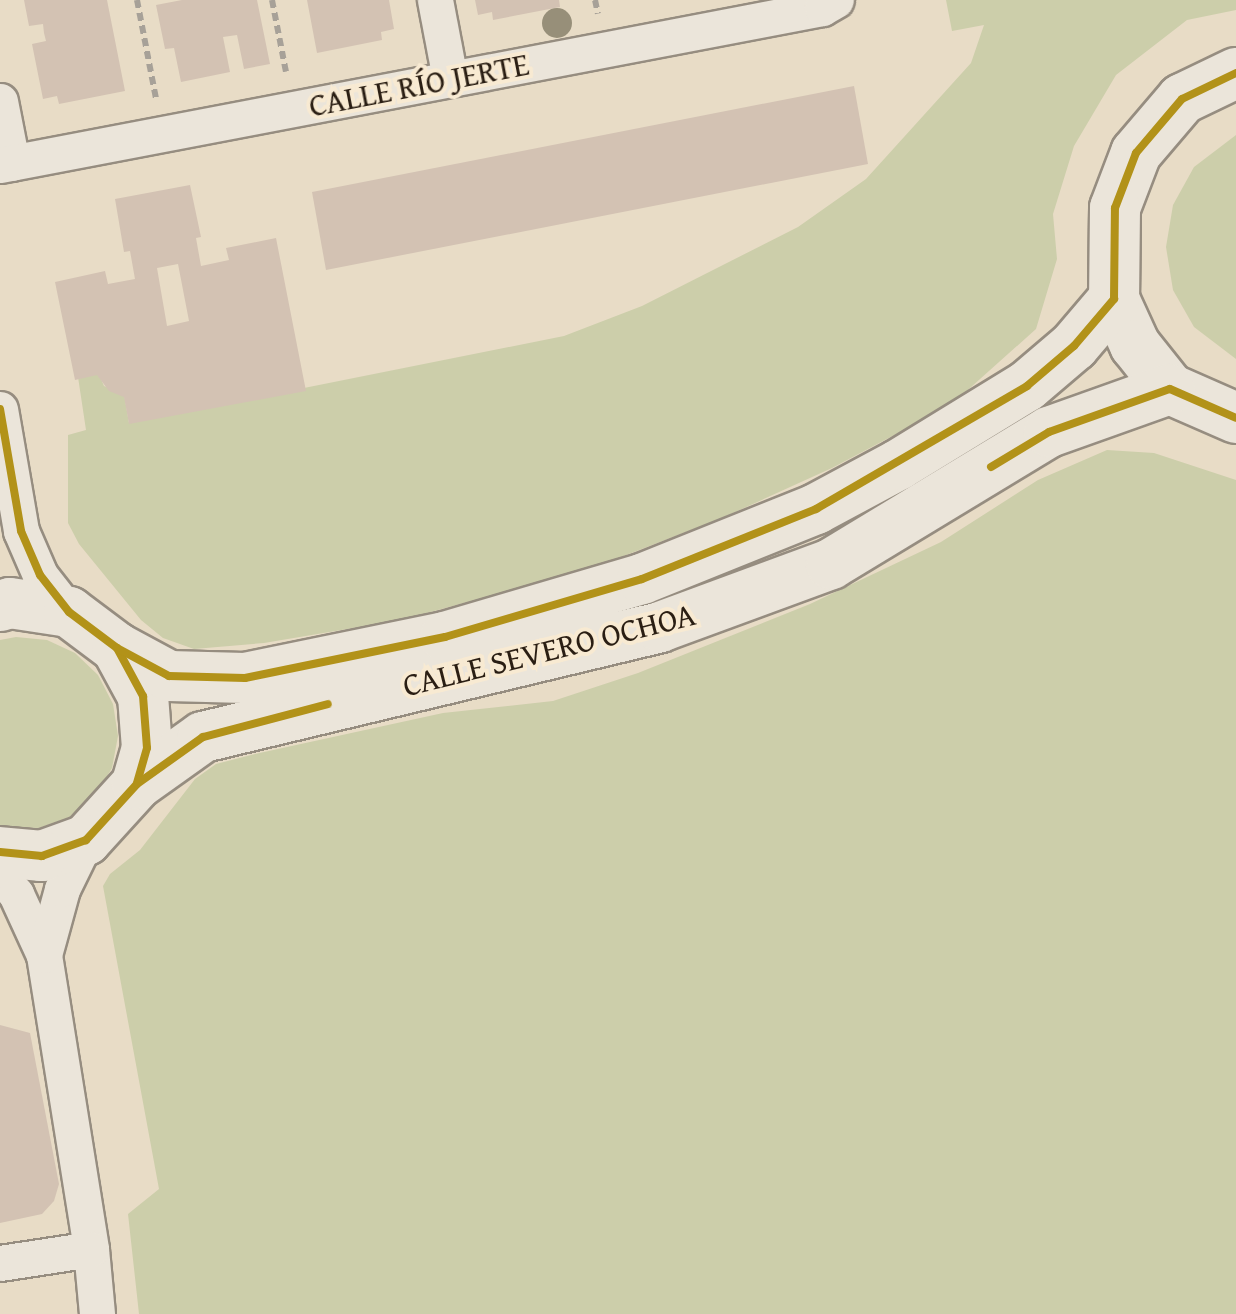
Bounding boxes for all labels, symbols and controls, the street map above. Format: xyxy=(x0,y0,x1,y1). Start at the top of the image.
street label: CALLE RÍO JERTE xyxy=(306,45,532,125)
street label: CALLE SEVERO OCHOA xyxy=(399,595,699,705)

